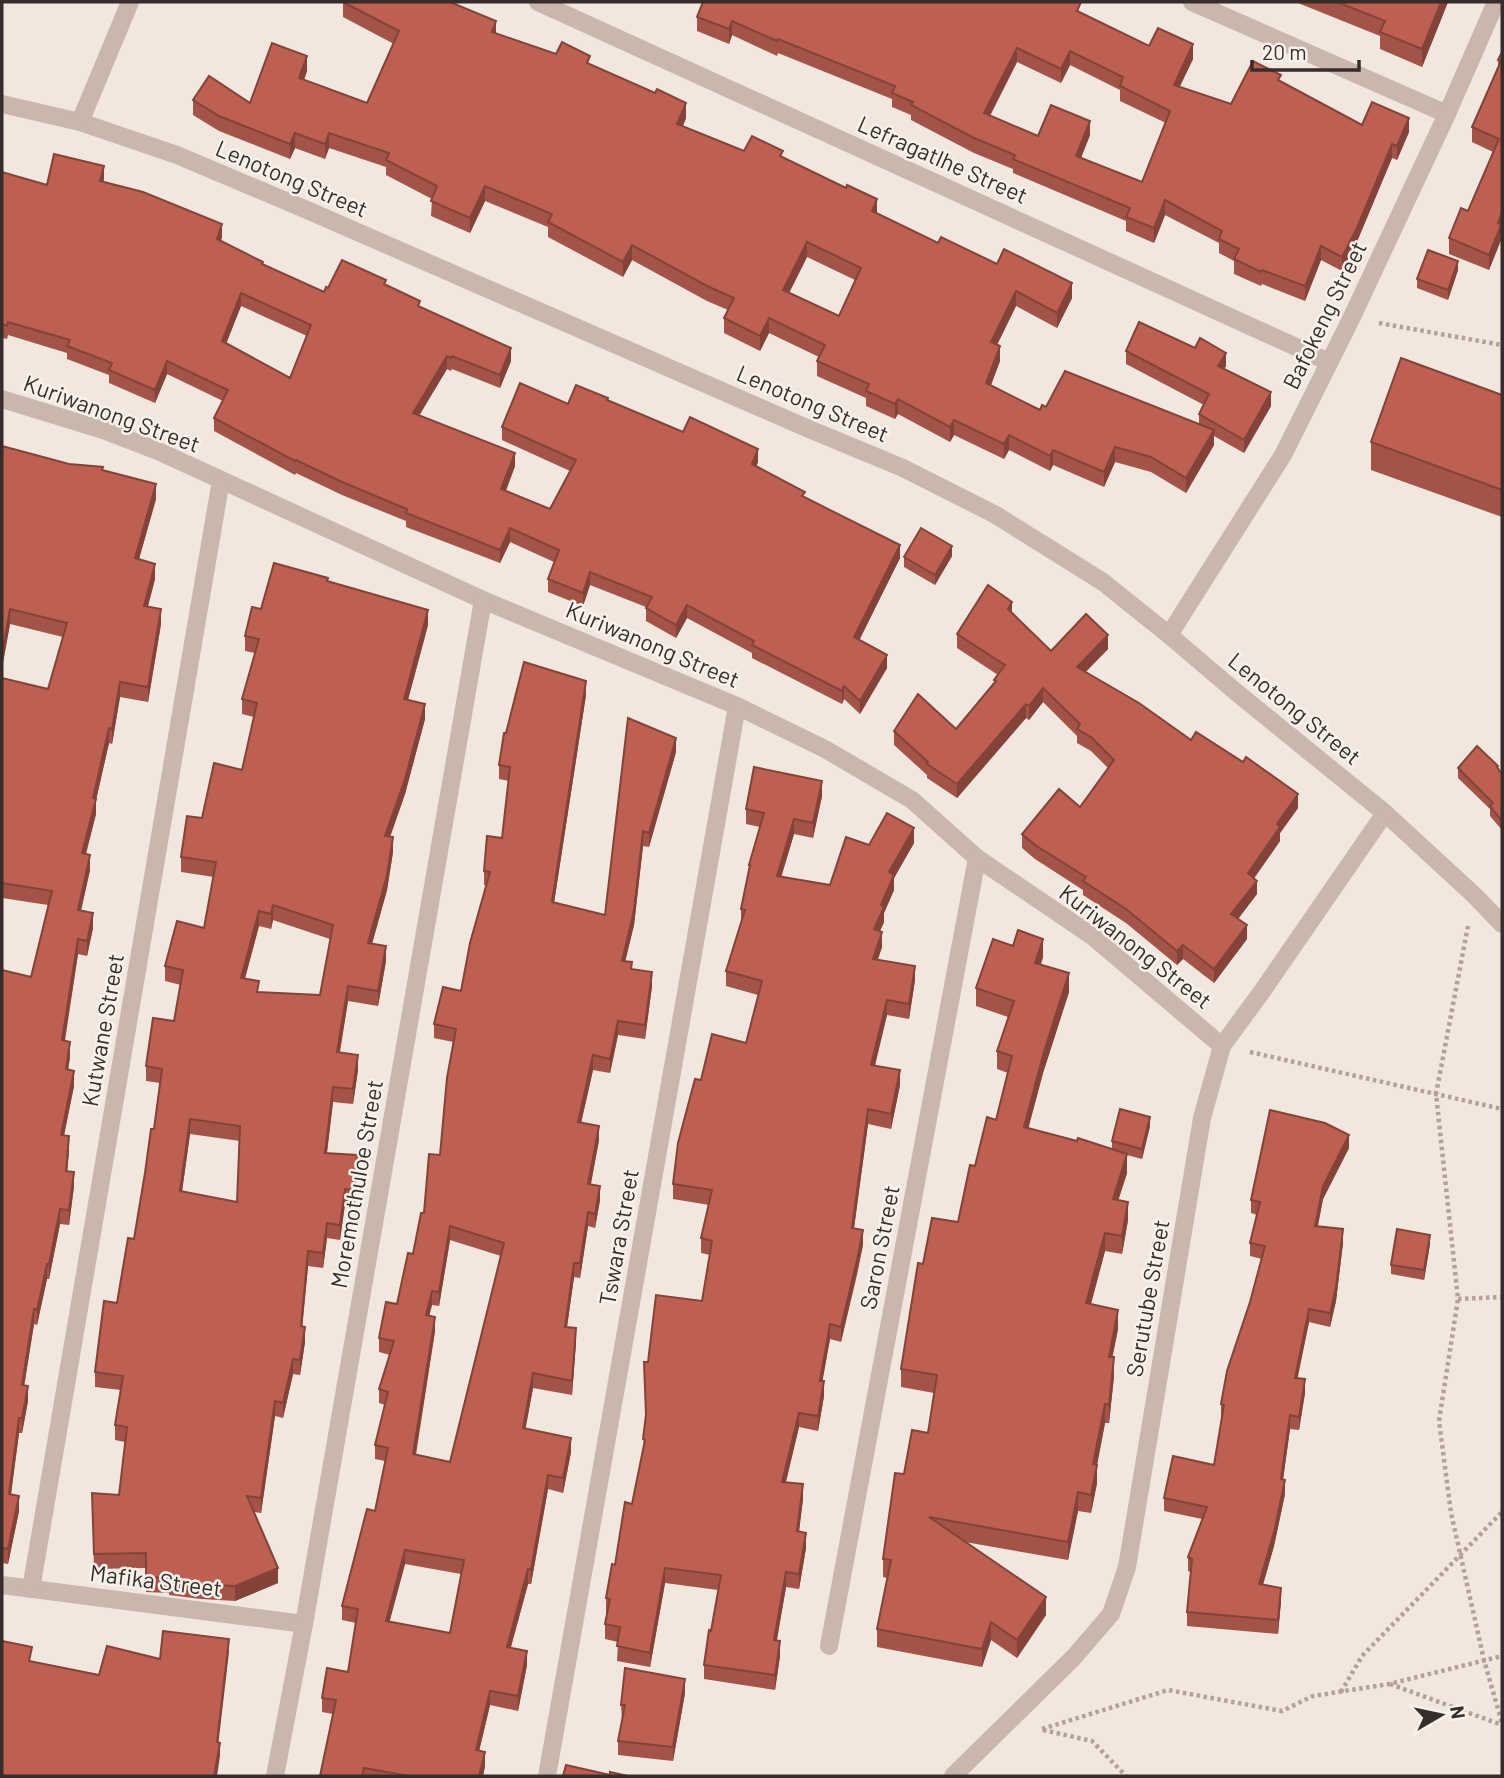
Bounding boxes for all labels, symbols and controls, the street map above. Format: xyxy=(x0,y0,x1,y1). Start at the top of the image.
scale bar xyxy=(1252,28,1359,72)
text: 20 m xyxy=(1262,39,1307,64)
street label: Lefragatlhe Street xyxy=(854,109,1032,209)
street label: Lenotong Street xyxy=(212,133,372,223)
street label: Bafokeng Street xyxy=(1276,236,1372,394)
street label: Lenotong Street xyxy=(733,358,893,448)
street label: Kuriwanong Street xyxy=(20,368,204,458)
street label: Kuriwanong Street xyxy=(562,595,744,693)
street label: Lenotong Street xyxy=(1223,646,1367,770)
street label: Kuriwanong Street xyxy=(1054,878,1218,1014)
street label: Kutwane Street xyxy=(75,951,129,1109)
street label: Moremothuloe Street xyxy=(324,1078,388,1290)
street label: Tswara Street xyxy=(592,1167,644,1307)
street label: Saron Street xyxy=(853,1183,905,1311)
street label: Serutube Street xyxy=(1119,1217,1175,1379)
street label: Mafika Street xyxy=(88,1558,224,1602)
north arrow xyxy=(1406,1680,1476,1750)
text: N xyxy=(1446,1704,1471,1720)

